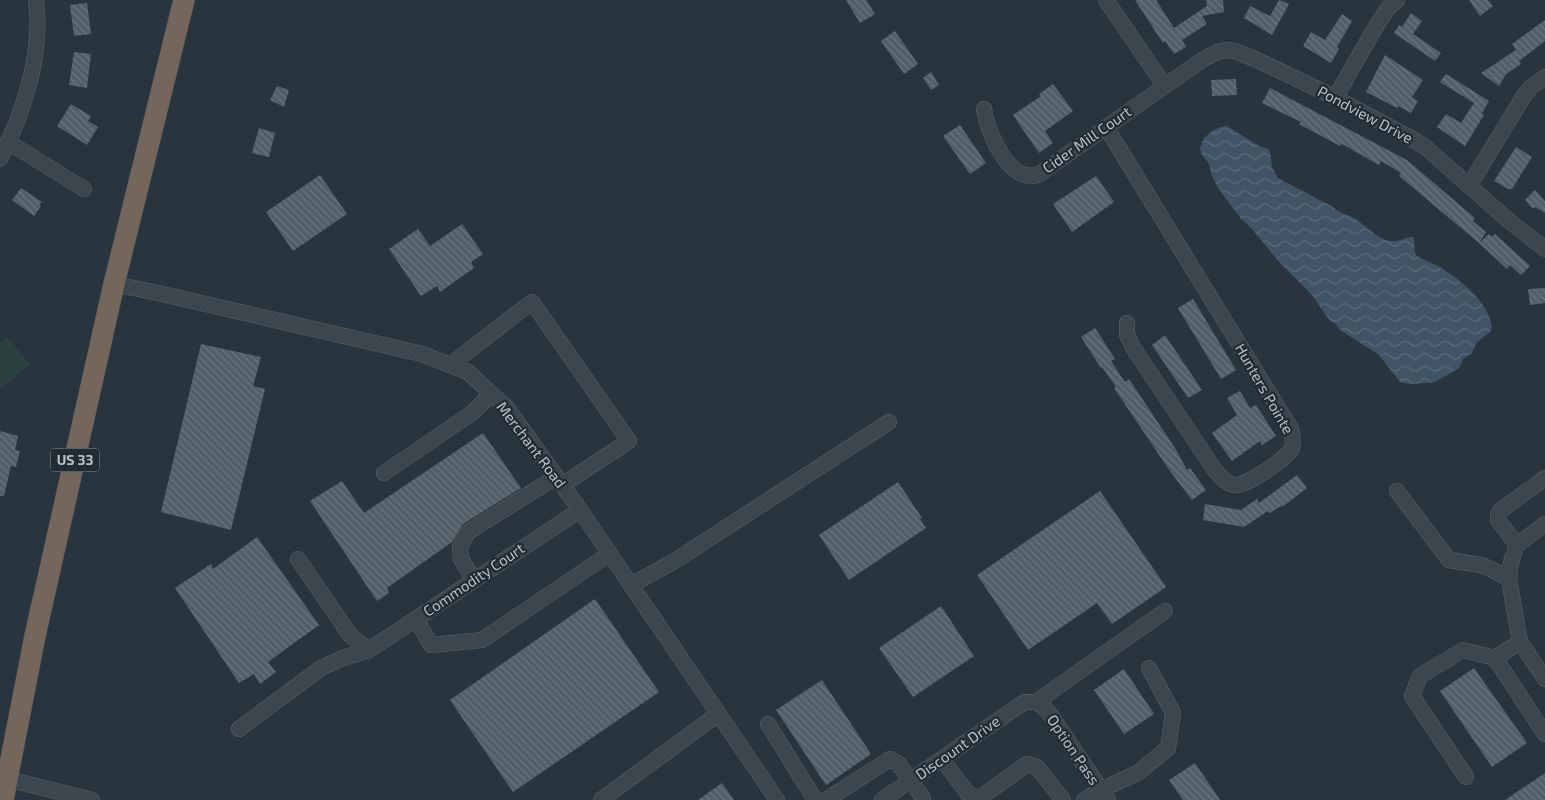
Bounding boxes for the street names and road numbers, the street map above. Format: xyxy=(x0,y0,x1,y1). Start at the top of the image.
street label: Pondview Drive xyxy=(1315,81,1416,147)
street label: Cider Mill Court xyxy=(1039,102,1134,176)
street label: Hunters Pointe xyxy=(1232,340,1298,437)
street label: Merchant Road xyxy=(493,398,570,491)
road number: US 33 xyxy=(51,448,99,472)
street label: Commodity Court xyxy=(419,539,528,620)
street label: Discount Drive xyxy=(912,711,1003,783)
street label: Option Pass xyxy=(1044,711,1104,788)

